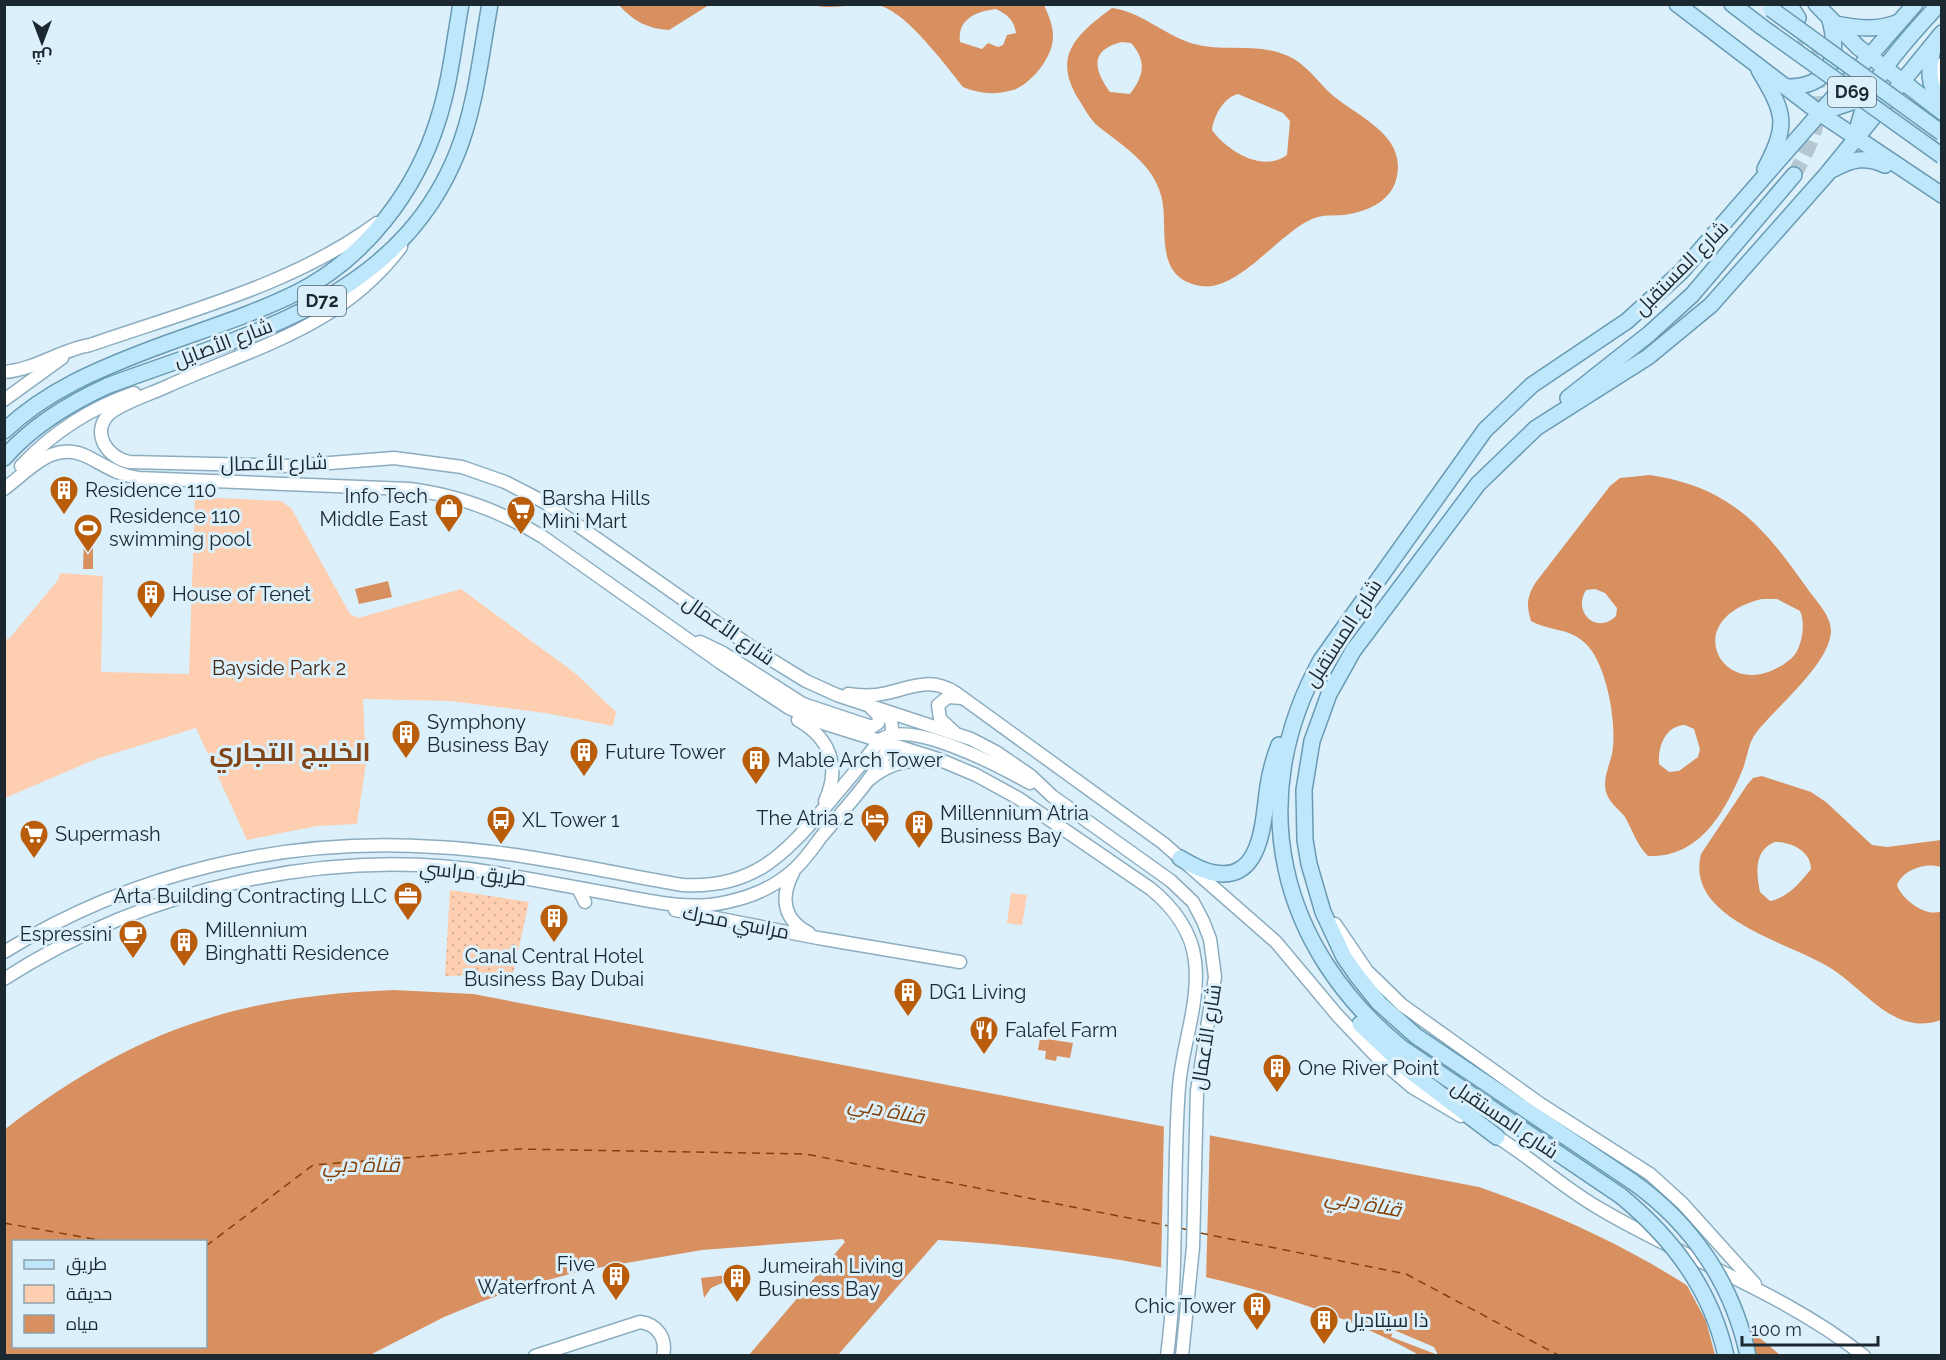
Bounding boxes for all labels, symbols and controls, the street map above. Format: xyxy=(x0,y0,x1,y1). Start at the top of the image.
north arrow xyxy=(12,12,72,72)
text: ش xyxy=(32,47,52,66)
road number: D69 xyxy=(1828,77,1876,107)
street label: شارع المستقبل xyxy=(1629,216,1735,322)
road number: D72 xyxy=(298,286,346,316)
street label: شارع الأصايل xyxy=(170,313,276,375)
street label: شارع الأعمال xyxy=(220,450,328,478)
building icon: Residence 110 xyxy=(48,474,80,516)
place label: Residence 110 xyxy=(85,478,216,502)
place label: Info Tech Middle East xyxy=(320,484,428,531)
place label: Barsha Hills Mini Mart xyxy=(542,486,650,533)
shop icon: Info Tech Middle East xyxy=(433,492,465,534)
supermarket icon: Barsha Hills Mini Mart xyxy=(505,494,537,536)
place label: Residence 110 swimming pool xyxy=(109,504,251,551)
sports icon: Residence 110 swimming pool xyxy=(72,512,104,554)
street label: شارع المستقبل xyxy=(1299,574,1388,693)
building icon: House of Tenet xyxy=(135,578,167,620)
place label: House of Tenet xyxy=(172,582,311,606)
street label: شارع الأعمال xyxy=(677,590,780,672)
park label: Bayside Park 2 xyxy=(212,656,346,680)
place label: Symphony Business Bay xyxy=(427,710,549,757)
building icon: Symphony Business Bay xyxy=(390,718,422,760)
building icon: Future Tower xyxy=(568,736,600,778)
district label: الخليج التجاري xyxy=(209,737,371,773)
place label: Future Tower xyxy=(605,740,726,764)
building icon: Mable Arch Tower xyxy=(740,744,772,786)
place label: Mable Arch Tower xyxy=(777,748,943,772)
place label: Millennium Atria Business Bay xyxy=(940,801,1089,848)
hotel icon: The Atria 2 xyxy=(859,802,891,844)
bus stop icon: XL Tower 1 xyxy=(485,804,517,846)
place label: The Atria 2 xyxy=(756,806,854,830)
place label: XL Tower 1 xyxy=(522,808,620,832)
building icon: Millennium Atria Business Bay xyxy=(903,808,935,850)
supermarket icon: Supermash xyxy=(18,818,50,860)
place label: Supermash xyxy=(55,822,161,846)
street label: طريق مراسي xyxy=(418,855,528,894)
office icon: Arta Building Contracting LLC xyxy=(392,880,424,922)
place label: Arta Building Contracting LLC xyxy=(113,884,387,908)
street label: مراسي محرك xyxy=(680,900,791,947)
building icon: Canal Central Hotel Business Bay Dubai xyxy=(538,902,570,944)
cafe icon: Espressini xyxy=(117,918,149,960)
place label: Millennium Binghatti Residence xyxy=(205,918,389,965)
place label: Espressini xyxy=(20,922,112,946)
building icon: Millennium Binghatti Residence xyxy=(168,926,200,968)
place label: Canal Central Hotel Business Bay Dubai xyxy=(464,944,644,991)
building icon: DG1 Living xyxy=(892,976,924,1018)
place label: DG1 Living xyxy=(929,980,1026,1004)
street label: شارع الأعمال xyxy=(1186,982,1228,1092)
restaurant icon: Falafel Farm xyxy=(968,1014,1000,1056)
place label: Falafel Farm xyxy=(1005,1018,1117,1042)
building icon: One River Point xyxy=(1261,1052,1293,1094)
place label: One River Point xyxy=(1298,1056,1440,1080)
street label: شارع المستقبل xyxy=(1446,1074,1563,1165)
water label: قناة دبي xyxy=(845,1090,927,1134)
water label: قناة دبي xyxy=(323,1152,401,1182)
water label: قناة دبي xyxy=(1322,1183,1404,1227)
legend xyxy=(12,1240,207,1348)
place label: Five Waterfront A xyxy=(478,1252,595,1299)
text: طريق xyxy=(66,1253,107,1276)
place label: Jumeirah Living Business Bay xyxy=(758,1254,904,1301)
building icon: Five Waterfront A xyxy=(600,1260,632,1302)
building icon: Jumeirah Living Business Bay xyxy=(721,1262,753,1304)
text: حديقة xyxy=(66,1283,112,1304)
building icon: Chic Tower xyxy=(1241,1290,1273,1332)
place label: Chic Tower xyxy=(1135,1294,1236,1318)
building icon: ذا سيتاديل xyxy=(1308,1304,1340,1346)
place label: ذا سيتاديل xyxy=(1345,1308,1428,1333)
scale bar xyxy=(1742,1309,1878,1347)
text: مياه xyxy=(66,1313,99,1334)
text: 100 m xyxy=(1751,1319,1802,1340)

